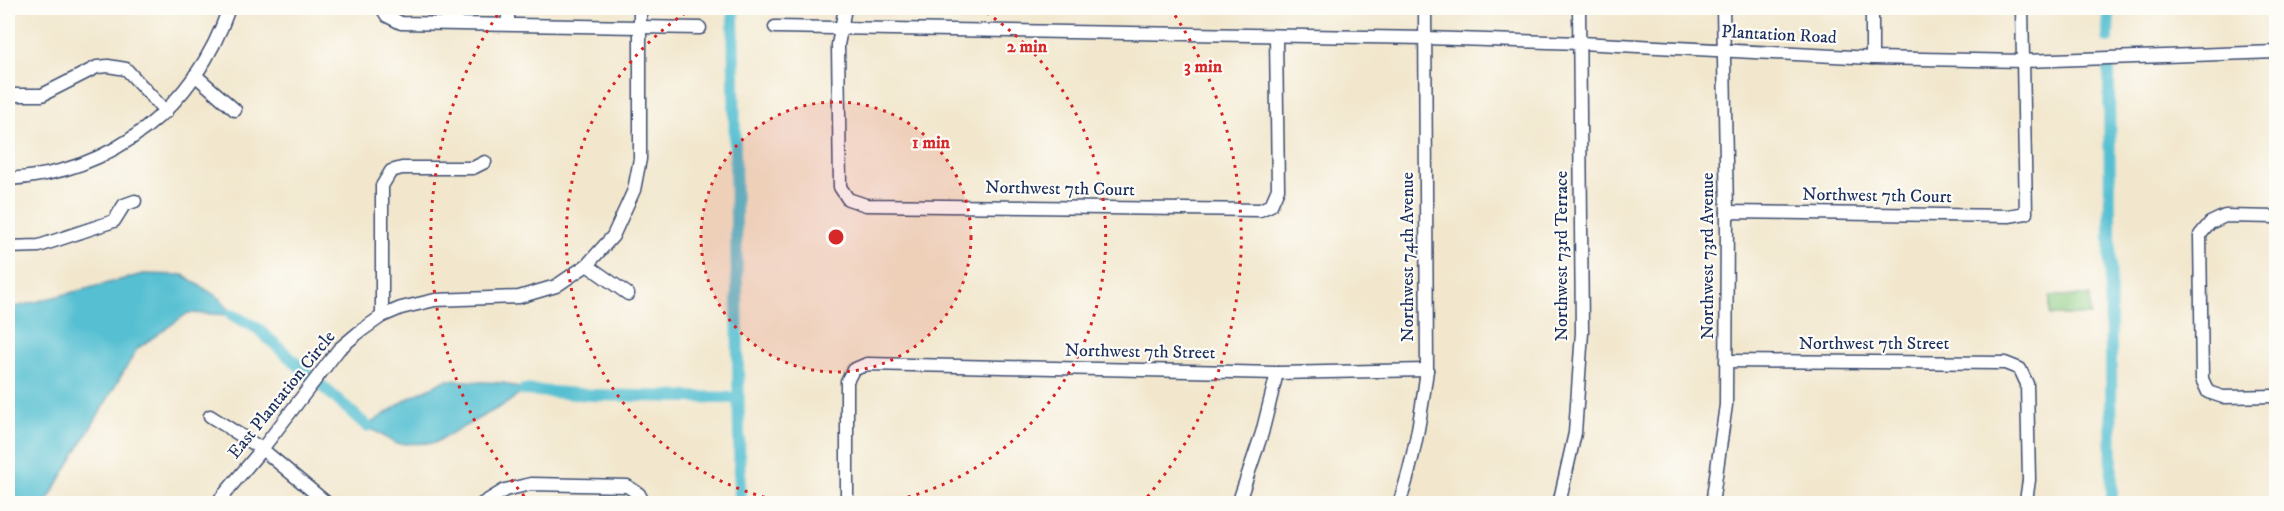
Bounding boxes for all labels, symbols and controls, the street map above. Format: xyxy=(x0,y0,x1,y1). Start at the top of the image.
street label: Plantation Road xyxy=(1721,21,1837,49)
text: 2 min xyxy=(1007,36,1048,58)
text: 3 min xyxy=(1184,56,1223,78)
text: 1 min xyxy=(912,132,951,154)
street label: Northwest 73rd Terrace xyxy=(1551,171,1573,341)
street label: Northwest 74th Avenue xyxy=(1397,172,1419,342)
street label: Northwest 73rd Avenue xyxy=(1697,172,1719,340)
street label: Northwest 7th Court xyxy=(985,177,1135,201)
street label: Northwest 7th Court xyxy=(1802,184,1952,208)
centre of rings xyxy=(826,227,846,247)
street label: East Plantation Circle xyxy=(224,327,340,463)
street label: Northwest 7th Street xyxy=(1799,333,1950,355)
street label: Northwest 7th Street xyxy=(1065,340,1216,364)

